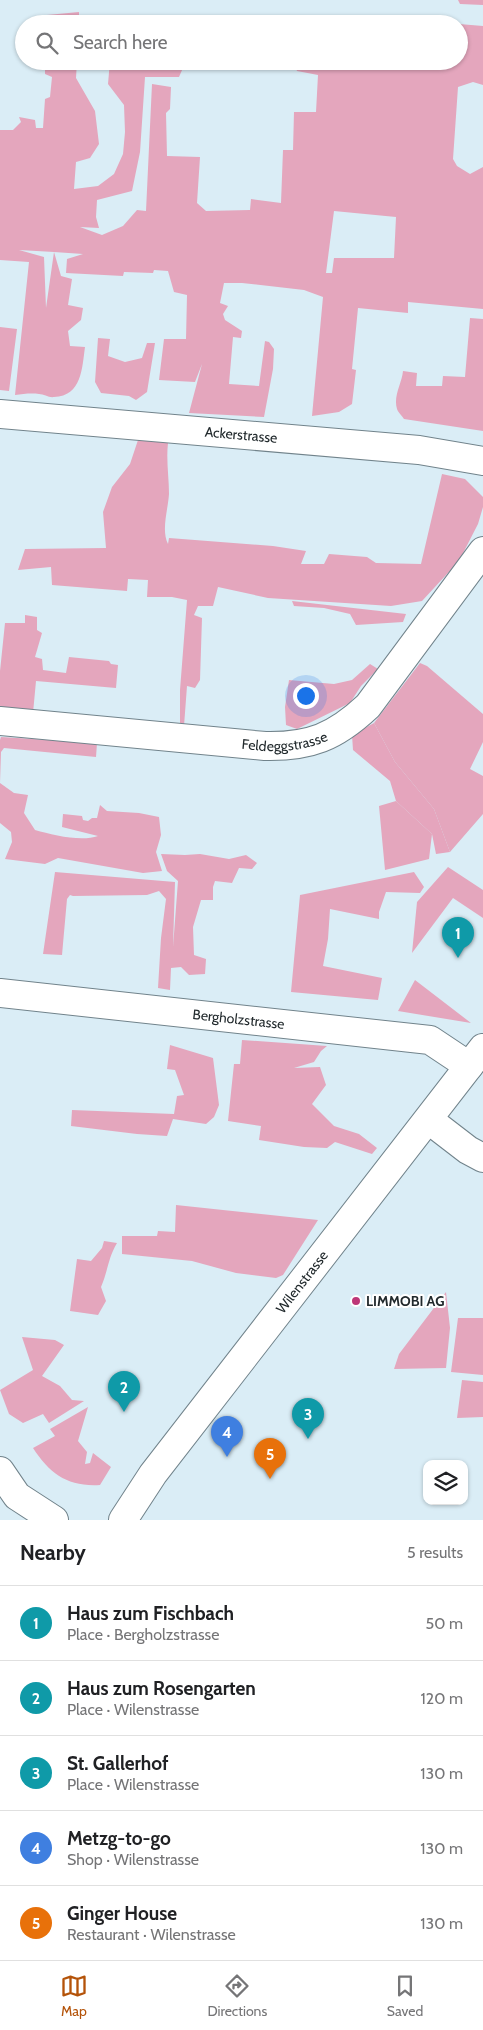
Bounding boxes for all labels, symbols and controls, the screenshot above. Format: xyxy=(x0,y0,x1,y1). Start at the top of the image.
search box xyxy=(15,15,468,70)
icon: search xyxy=(33,29,61,57)
text: Search here xyxy=(73,31,167,54)
street label: Ackerstrasse xyxy=(204,423,278,447)
your location xyxy=(293,683,319,709)
street label: Feldeggstrasse xyxy=(241,727,330,755)
pin: 1 xyxy=(442,917,474,958)
street label: Bergholzstrasse xyxy=(192,1005,285,1033)
street label: Wilenstrasse xyxy=(272,1247,332,1317)
place label: LIMMOBI AG xyxy=(366,1292,445,1310)
marker: LIMMOBI AG xyxy=(350,1295,362,1307)
pin: 2 xyxy=(108,1371,140,1412)
pin: 3 xyxy=(292,1398,324,1439)
pin: 4 xyxy=(211,1416,243,1457)
pin: 5 xyxy=(254,1438,286,1479)
map controls xyxy=(423,1460,468,1505)
button: layers xyxy=(423,1460,468,1505)
text: Nearby xyxy=(20,1540,86,1565)
text: 5 results xyxy=(407,1543,463,1562)
text: Haus zum Fischbach xyxy=(67,1602,234,1625)
text: 1 xyxy=(33,1614,39,1633)
text: 50 m xyxy=(426,1614,463,1633)
text: Place · Bergholzstrasse xyxy=(67,1625,219,1644)
text: Haus zum Rosengarten xyxy=(67,1677,256,1700)
text: 2 xyxy=(32,1689,40,1708)
text: 120 m xyxy=(421,1689,463,1708)
text: Place · Wilenstrasse xyxy=(67,1700,199,1719)
text: St. Gallerhof xyxy=(67,1752,169,1775)
text: 3 xyxy=(32,1764,40,1783)
text: 130 m xyxy=(420,1764,463,1783)
text: Place · Wilenstrasse xyxy=(67,1775,199,1794)
text: Metzg-to-go xyxy=(67,1827,171,1850)
text: 4 xyxy=(31,1839,41,1858)
text: 130 m xyxy=(420,1839,463,1858)
text: Shop · Wilenstrasse xyxy=(67,1850,199,1869)
text: Ginger House xyxy=(67,1902,177,1925)
text: 5 xyxy=(32,1914,40,1933)
text: 130 m xyxy=(420,1914,463,1933)
text: Restaurant · Wilenstrasse xyxy=(67,1925,236,1944)
tab: Map xyxy=(60,1972,88,2020)
tab: Directions xyxy=(207,1972,267,2020)
tab: Saved xyxy=(387,1972,423,2020)

